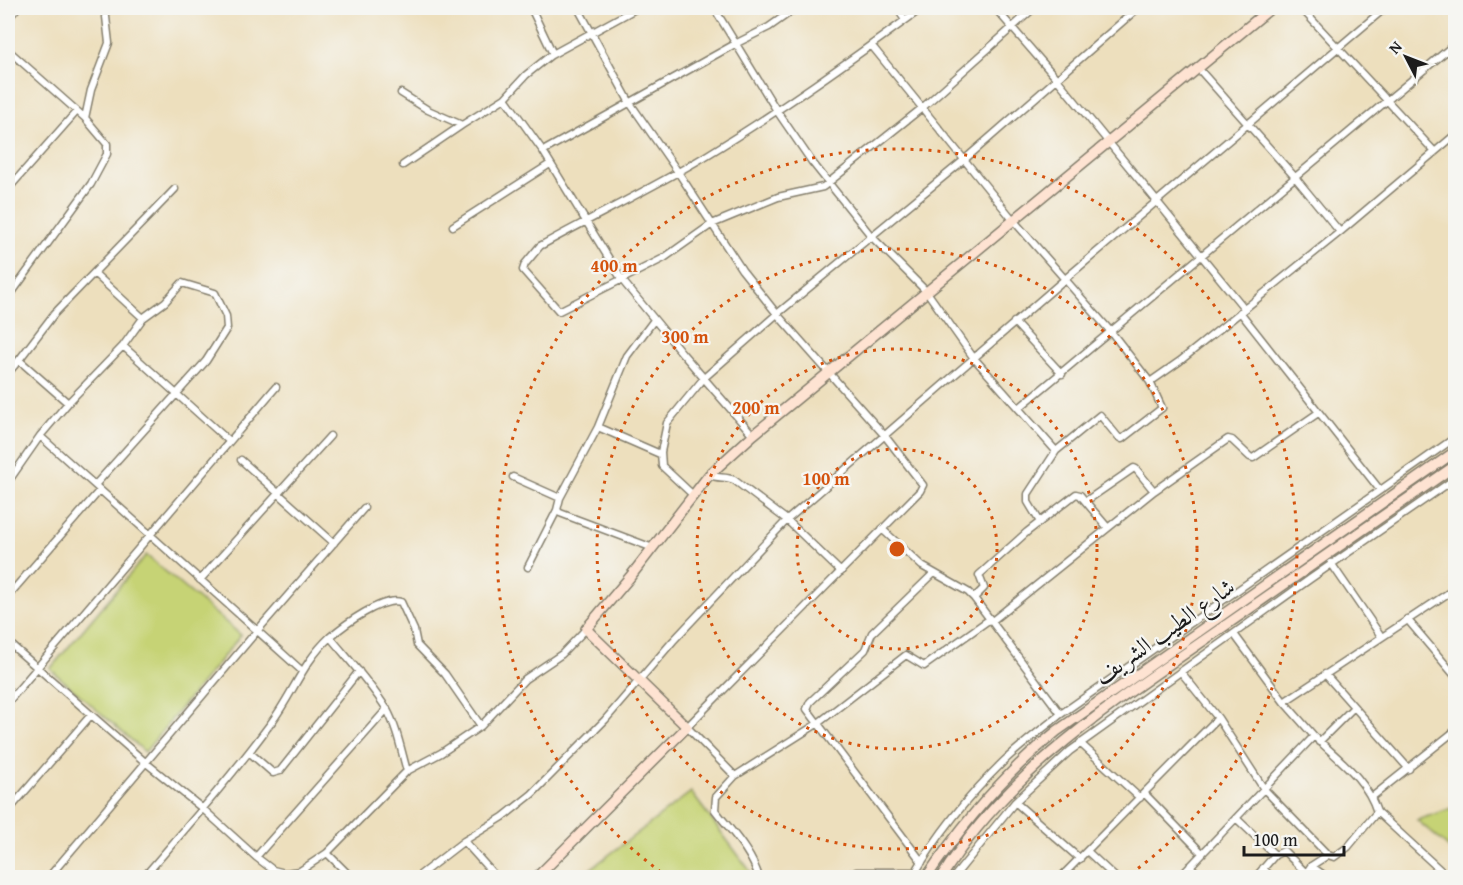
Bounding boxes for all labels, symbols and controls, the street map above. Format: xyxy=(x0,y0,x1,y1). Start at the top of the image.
north arrow xyxy=(1376,27,1436,87)
text: N xyxy=(1382,35,1408,59)
text: 400 m xyxy=(590,252,638,279)
text: 300 m xyxy=(661,323,709,350)
text: 200 m xyxy=(732,394,780,421)
text: 100 m xyxy=(802,465,850,492)
centre of rings xyxy=(887,539,907,559)
street label: شارع الطيب الشريف xyxy=(1086,569,1243,695)
scale bar xyxy=(1244,819,1344,857)
text: 100 m xyxy=(1253,826,1298,853)

